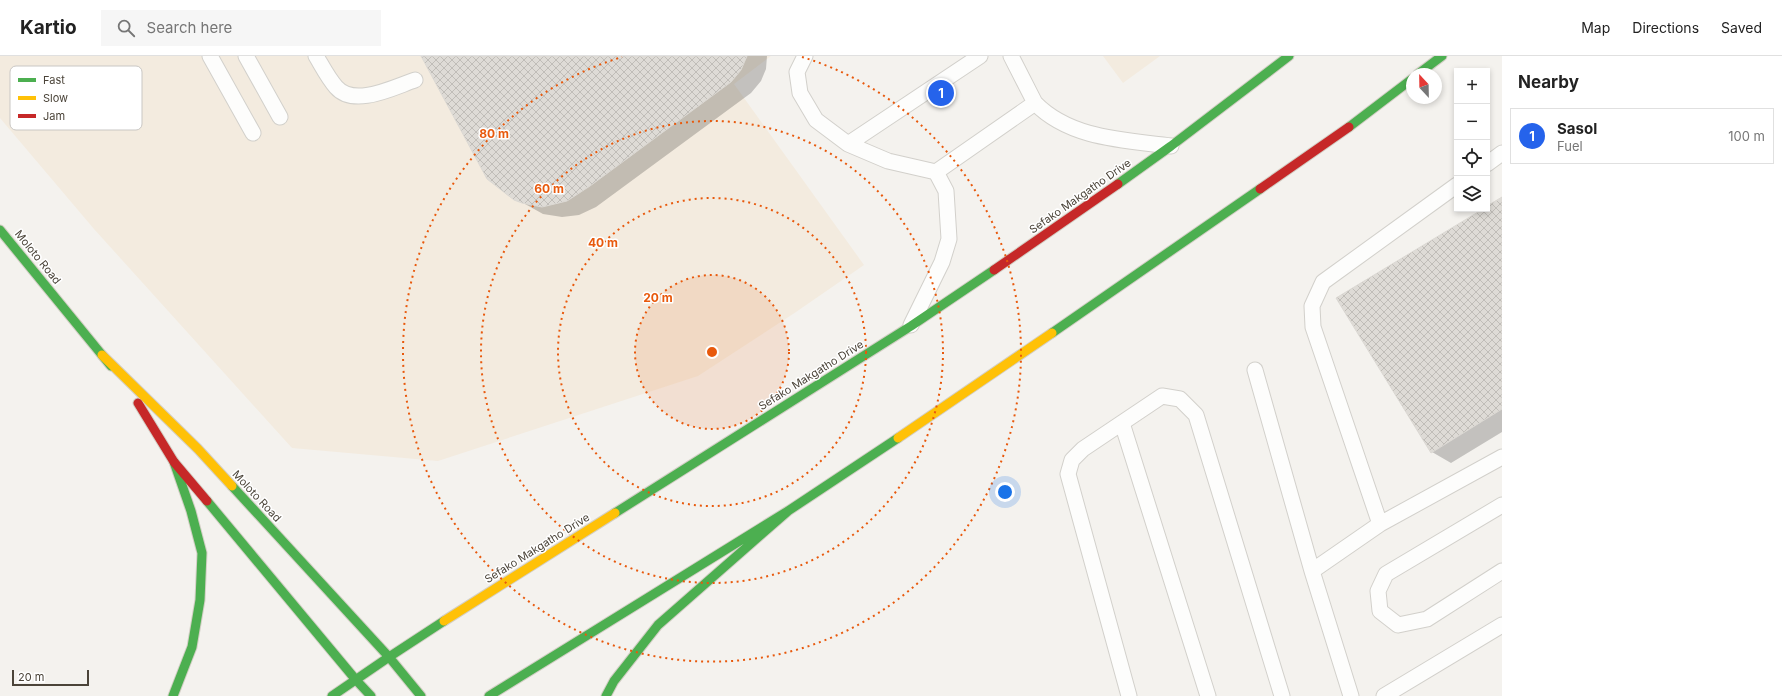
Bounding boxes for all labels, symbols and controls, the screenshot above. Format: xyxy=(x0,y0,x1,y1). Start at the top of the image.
search box xyxy=(101,10,381,46)
text: Kartio xyxy=(20,16,77,39)
icon: search xyxy=(115,17,137,39)
text: Search here xyxy=(147,18,232,37)
text: Map xyxy=(1581,19,1610,36)
text: Directions xyxy=(1632,19,1699,36)
text: Saved xyxy=(1721,19,1762,36)
legend xyxy=(10,66,142,130)
north arrow xyxy=(1406,68,1442,104)
map controls xyxy=(1454,68,1490,212)
button: + xyxy=(1454,68,1490,104)
text: Nearby xyxy=(1518,72,1579,92)
text: Fast xyxy=(43,73,65,87)
pin: 1 xyxy=(928,78,954,108)
text: Slow xyxy=(43,91,68,105)
button: − xyxy=(1454,104,1490,140)
text: Jam xyxy=(43,109,65,123)
text: Sasol xyxy=(1557,119,1597,138)
text: 80 m xyxy=(479,126,509,141)
text: 1 xyxy=(1529,128,1535,144)
text: 100 m xyxy=(1728,128,1765,144)
text: Fuel xyxy=(1557,138,1583,154)
button: locate xyxy=(1454,140,1490,176)
street label: Sefako Makgatho Drive xyxy=(1026,156,1134,236)
button: layers xyxy=(1454,176,1490,212)
text: 60 m xyxy=(534,181,564,196)
street label: Moloto Road xyxy=(12,227,64,287)
text: 40 m xyxy=(588,235,618,250)
text: 20 m xyxy=(643,290,673,305)
street label: Sefako Makgatho Drive xyxy=(756,337,866,413)
centre of rings xyxy=(705,345,719,359)
street label: Moloto Road xyxy=(230,467,284,525)
your location xyxy=(995,482,1015,502)
street label: Sefako Makgatho Drive xyxy=(482,510,592,586)
scale bar xyxy=(12,668,89,687)
text: 20 m xyxy=(18,670,44,684)

